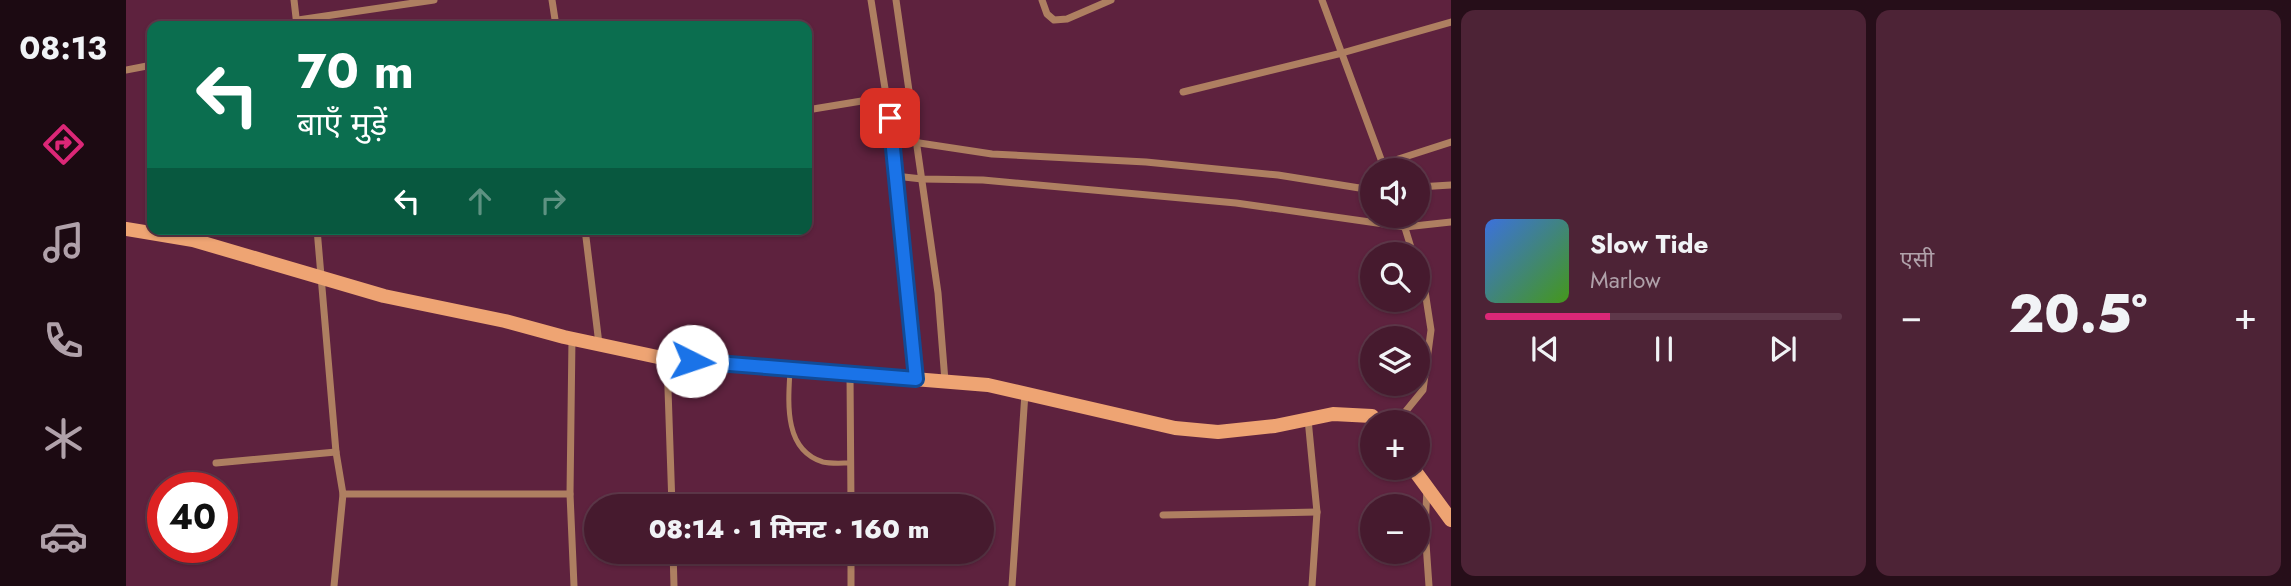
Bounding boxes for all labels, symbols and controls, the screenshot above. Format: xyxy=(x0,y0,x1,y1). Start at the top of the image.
text: 08:13 xyxy=(19,25,107,71)
text: 70 m xyxy=(297,36,414,106)
icon: left xyxy=(182,49,273,140)
pin xyxy=(860,88,920,148)
icon: arrive xyxy=(871,99,909,137)
text: बाएँ मुड़ें xyxy=(297,101,387,147)
icon: directions xyxy=(39,120,88,169)
map controls xyxy=(1360,158,1430,564)
button: sound xyxy=(1360,158,1430,228)
icon: left xyxy=(388,182,426,220)
icon: ahead xyxy=(461,182,499,220)
icon: right xyxy=(534,182,572,220)
icon: music xyxy=(39,218,88,267)
text: Slow Tide xyxy=(1590,225,1709,263)
button: search xyxy=(1360,242,1430,312)
text: एसी xyxy=(1900,242,1934,276)
text: Marlow xyxy=(1590,263,1661,297)
text: 20.5° xyxy=(2009,276,2147,352)
text: − xyxy=(1900,288,1922,343)
text: + xyxy=(2234,288,2257,343)
icon: phone xyxy=(39,316,88,365)
position arrow xyxy=(655,324,729,398)
button: layers xyxy=(1360,326,1430,396)
icon: previous xyxy=(1526,330,1564,368)
icon: pause xyxy=(1645,330,1683,368)
icon: next xyxy=(1764,330,1802,368)
button: + xyxy=(1360,410,1430,480)
icon: climate xyxy=(39,414,88,463)
speed limit sign: 40 xyxy=(147,472,238,563)
button: − xyxy=(1360,494,1430,564)
text: 08:14 · 1 मिनट · 160 m xyxy=(649,510,929,548)
icon: car xyxy=(39,512,88,561)

